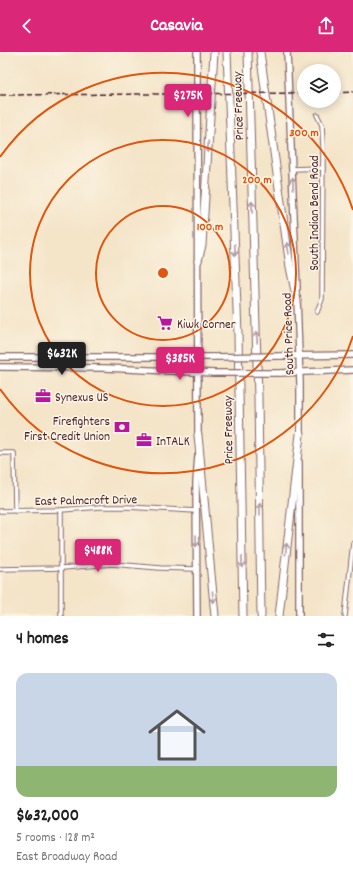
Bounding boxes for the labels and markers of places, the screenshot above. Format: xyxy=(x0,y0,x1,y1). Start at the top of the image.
pin: $275K xyxy=(160,84,216,118)
centre of rings xyxy=(156,266,170,280)
supermarket icon: Kiwk Corner xyxy=(156,314,174,332)
place label: Kiwk Corner xyxy=(177,316,236,335)
pin: $632K xyxy=(34,342,90,376)
pin: $385K xyxy=(152,347,208,381)
office icon: Synexus US xyxy=(34,387,52,405)
place label: Synexus US xyxy=(55,389,109,408)
place label: Firefighters First Credit Union xyxy=(24,413,110,447)
bank icon: Firefighters First Credit Union xyxy=(113,418,131,436)
office icon: InTALK xyxy=(135,431,153,449)
place label: InTALK xyxy=(156,433,190,452)
pin: $488K xyxy=(70,539,126,573)

